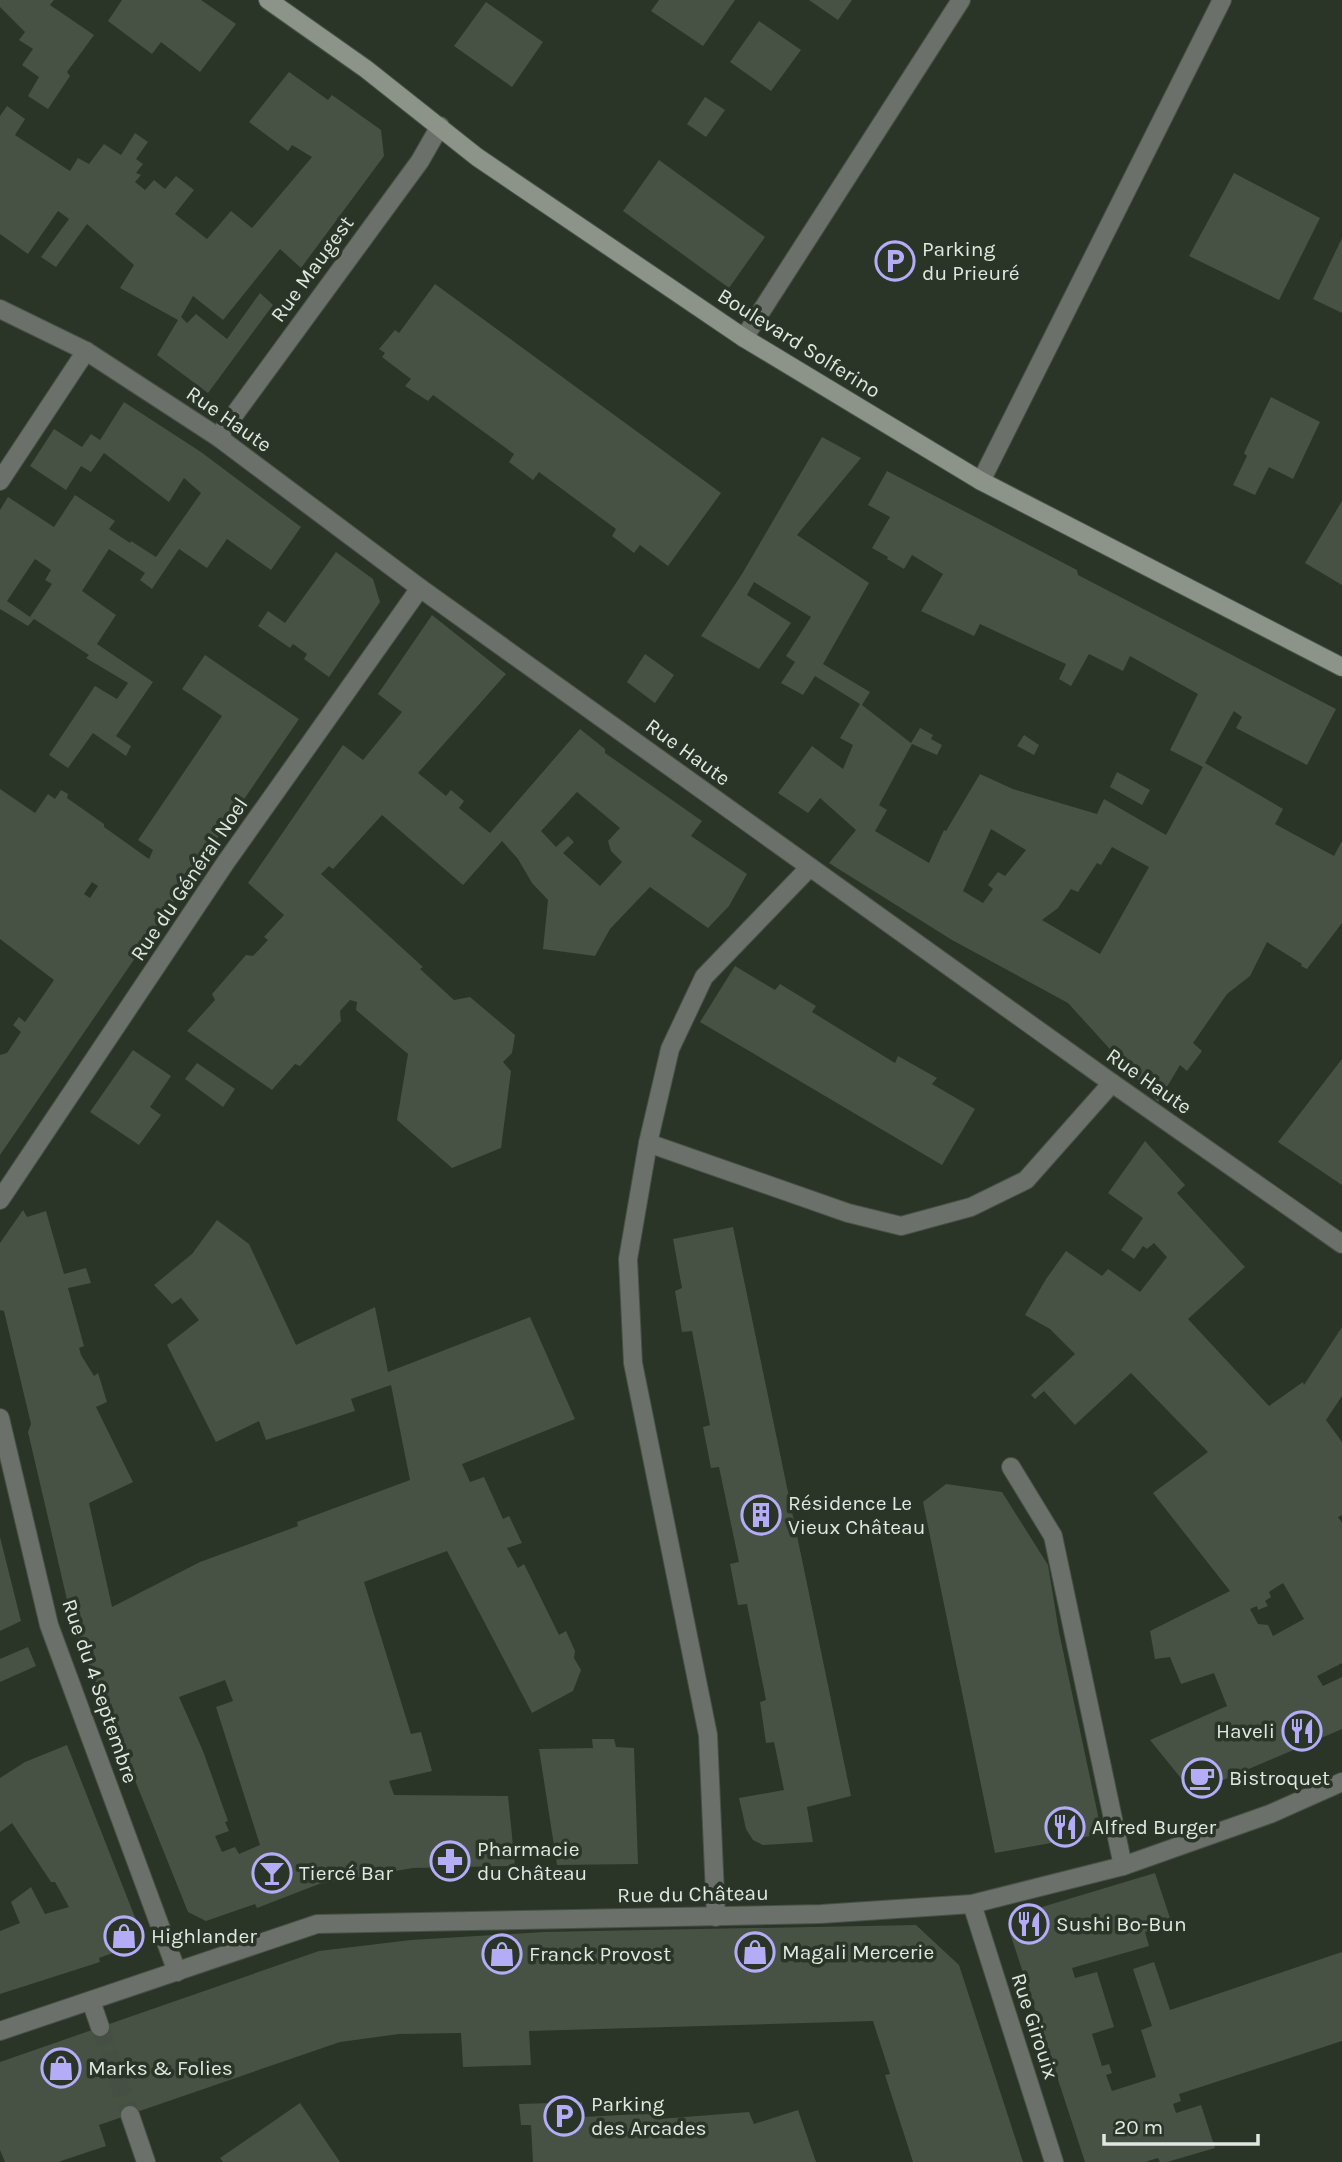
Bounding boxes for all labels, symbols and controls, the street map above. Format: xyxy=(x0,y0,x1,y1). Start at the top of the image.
street label: Rue Maugest xyxy=(266,211,358,327)
place label: Parking du Prieuré xyxy=(922,237,1020,285)
parking icon: Parking du Prieuré xyxy=(874,240,916,282)
street label: Boulevard Solferino xyxy=(713,283,885,403)
street label: Rue Haute xyxy=(182,381,276,457)
street label: Rue Haute xyxy=(641,713,735,791)
street label: Rue du Général Noel xyxy=(125,793,253,965)
street label: Rue Haute xyxy=(1102,1043,1196,1119)
place label: Résidence Le Vieux Château xyxy=(788,1491,925,1539)
building icon: Résidence Le Vieux Château xyxy=(740,1494,782,1536)
street label: Rue du 4 Septembre xyxy=(57,1596,143,1786)
restaurant icon: Haveli xyxy=(1281,1710,1323,1752)
place label: Haveli xyxy=(1216,1719,1275,1743)
cafe icon: Bistroquet xyxy=(1181,1757,1223,1799)
place label: Bistroquet xyxy=(1229,1766,1330,1790)
restaurant icon: Alfred Burger xyxy=(1044,1806,1086,1848)
place label: Alfred Burger xyxy=(1092,1815,1217,1839)
place label: Pharmacie du Château xyxy=(477,1837,587,1885)
pharmacy icon: Pharmacie du Château xyxy=(429,1840,471,1882)
bar icon: Tiercé Bar xyxy=(251,1852,293,1894)
place label: Tiercé Bar xyxy=(299,1861,393,1885)
street label: Rue du Château xyxy=(617,1881,769,1907)
restaurant icon: Sushi Bo-Bun xyxy=(1008,1903,1050,1945)
place label: Sushi Bo-Bun xyxy=(1056,1912,1187,1936)
shop icon: Highlander xyxy=(103,1915,145,1957)
place label: Highlander xyxy=(151,1924,257,1948)
shop icon: Magali Mercerie xyxy=(734,1931,776,1973)
shop icon: Franck Provost xyxy=(481,1933,523,1975)
place label: Magali Mercerie xyxy=(782,1940,934,1964)
place label: Franck Provost xyxy=(529,1942,671,1966)
street label: Rue Girouix xyxy=(1007,1970,1063,2082)
shop icon: Marks & Folies xyxy=(40,2047,82,2089)
place label: Marks & Folies xyxy=(88,2056,233,2080)
place label: Parking des Arcades xyxy=(591,2092,707,2140)
parking icon: Parking des Arcades xyxy=(543,2095,585,2137)
scale bar xyxy=(1104,2102,1258,2146)
text: 20 m xyxy=(1114,2115,1163,2139)

